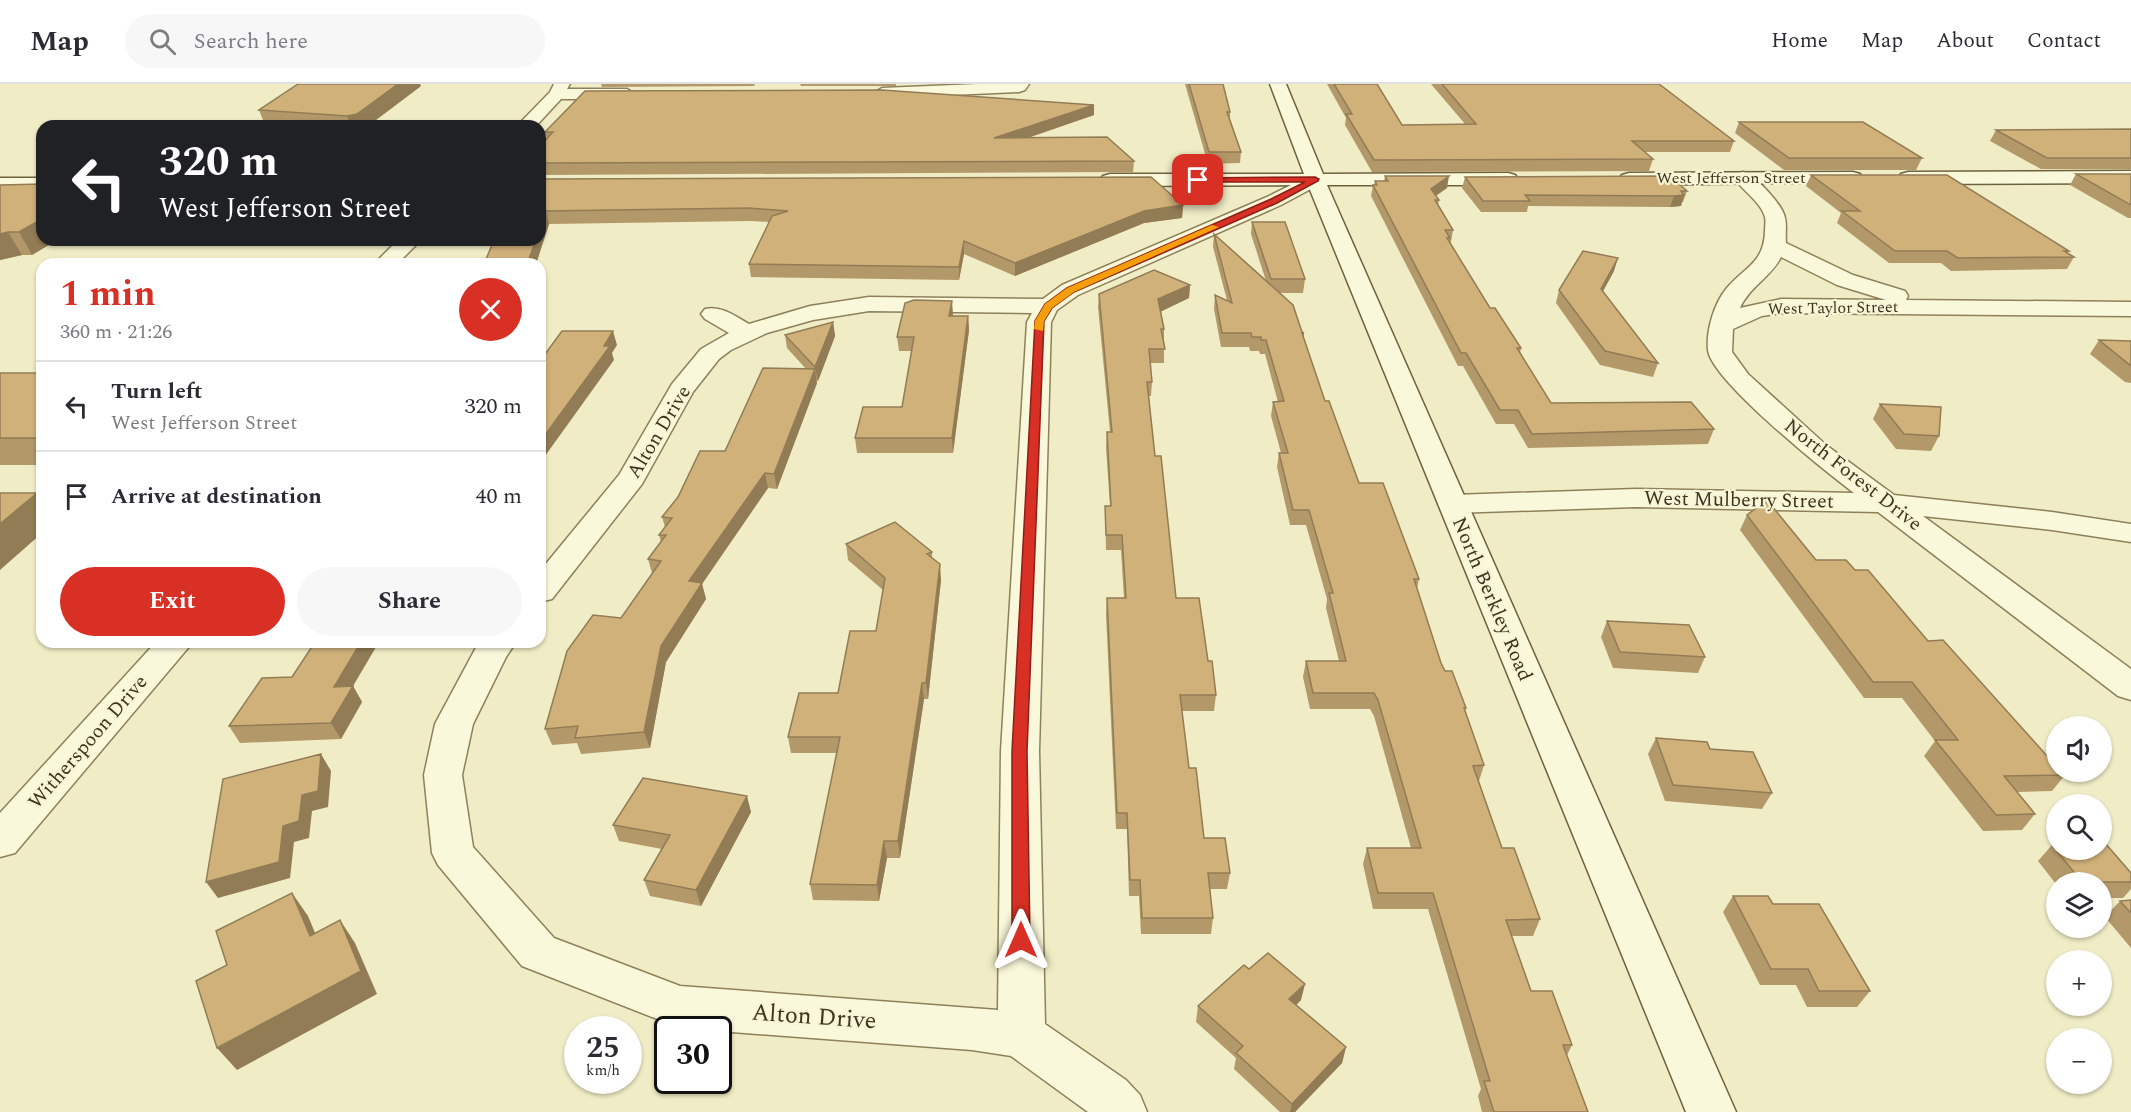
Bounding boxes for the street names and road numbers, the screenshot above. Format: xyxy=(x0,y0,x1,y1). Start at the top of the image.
street label: West Jefferson Street xyxy=(1656,166,1806,190)
street label: West Taylor Street xyxy=(1767,295,1899,321)
street label: Alton Drive xyxy=(619,380,699,484)
street label: North Forest Drive xyxy=(1778,411,1928,539)
street label: West Mulberry Street xyxy=(1644,483,1834,517)
street label: North Berkley Road xyxy=(1444,512,1540,686)
street label: Witherspoon Drive xyxy=(21,668,155,816)
street label: Alton Drive xyxy=(750,995,878,1039)

